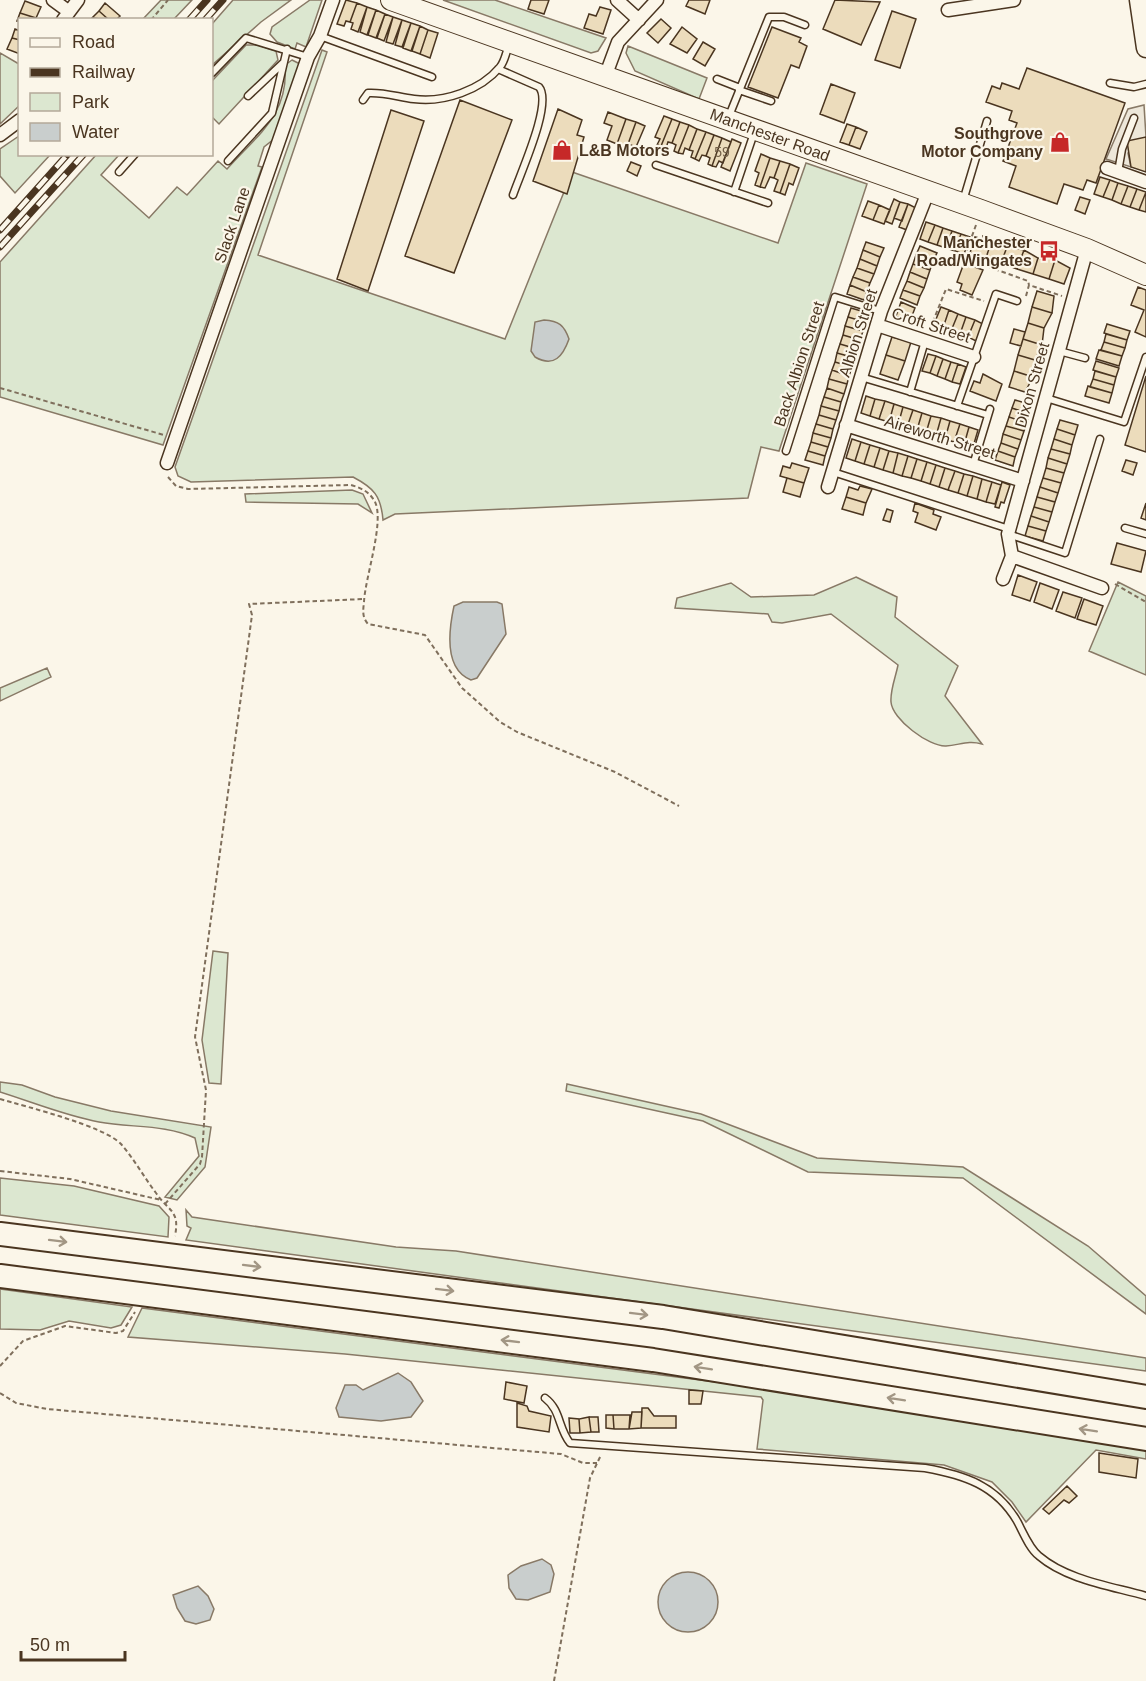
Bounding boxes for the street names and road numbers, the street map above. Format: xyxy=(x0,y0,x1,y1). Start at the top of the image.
street label: Manchester Road xyxy=(708,105,832,165)
street label: Slack Lane xyxy=(211,185,253,265)
street label: Albion Street xyxy=(836,286,880,379)
street label: Back Albion Street xyxy=(771,299,827,429)
street label: Croft Street xyxy=(889,304,973,346)
street label: Dixon Street xyxy=(1012,340,1052,430)
street label: Aireworth Street xyxy=(883,412,998,462)

